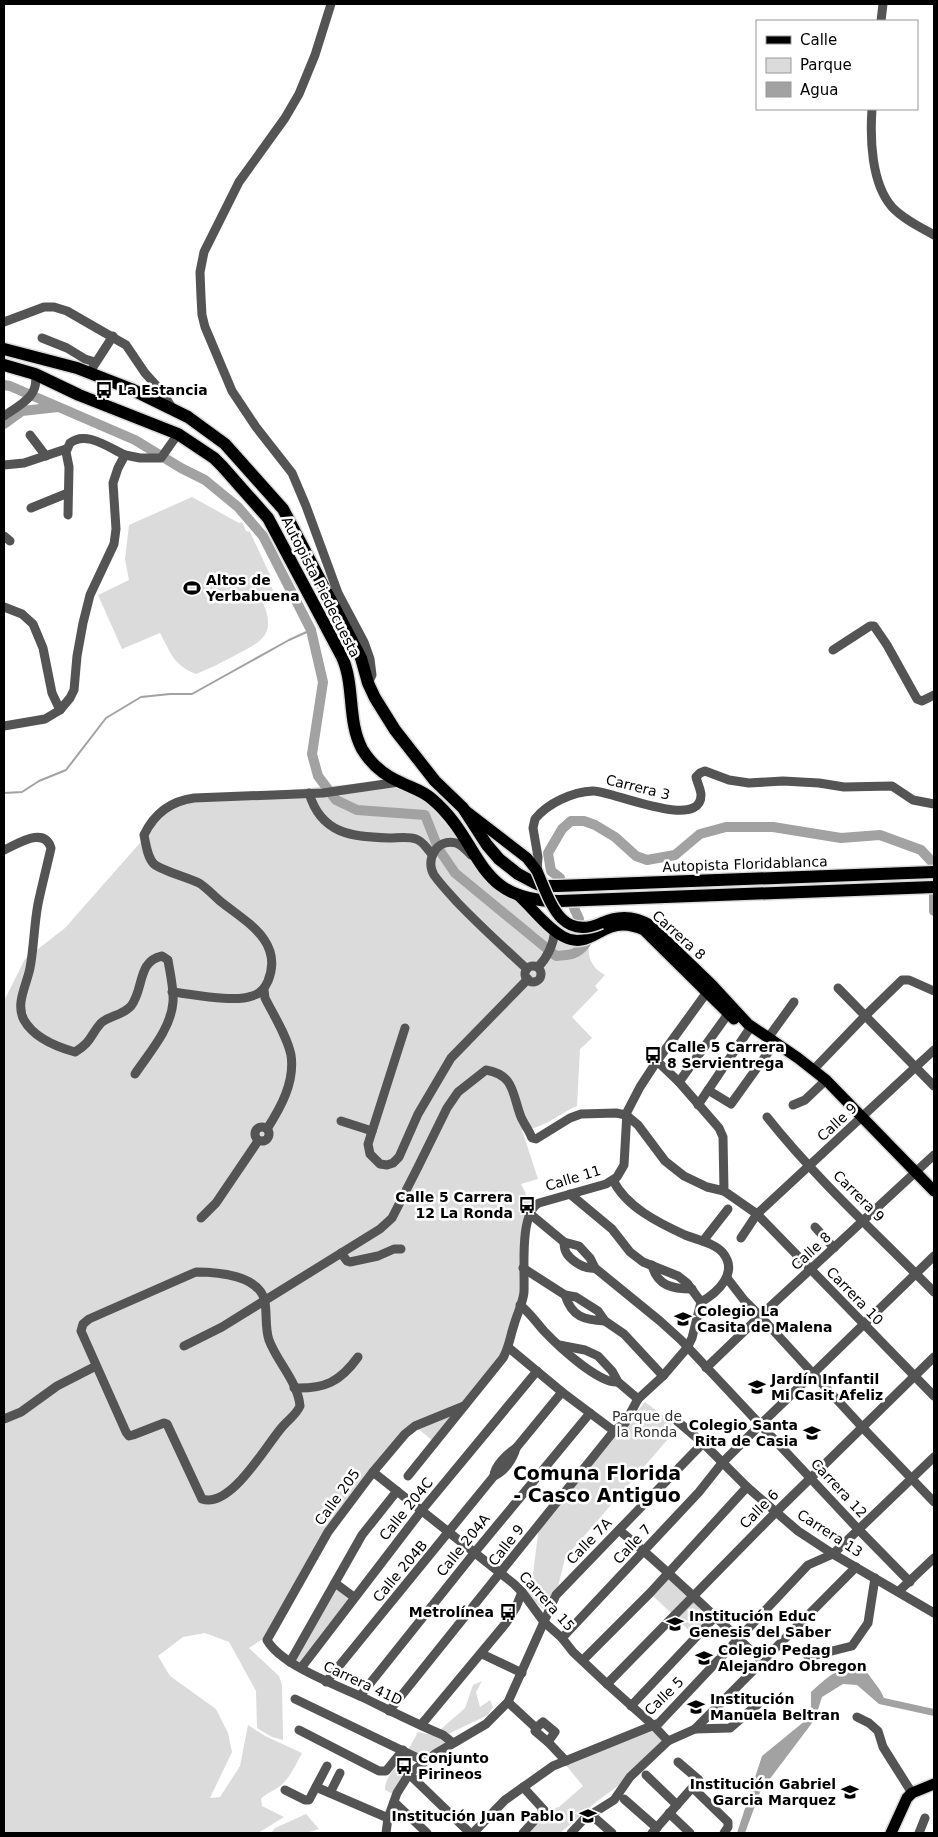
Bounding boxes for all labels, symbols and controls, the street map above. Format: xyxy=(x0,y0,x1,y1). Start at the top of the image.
legend xyxy=(756,20,918,110)
text: Calle xyxy=(800,31,837,49)
text: Parque xyxy=(800,56,852,74)
text: Agua xyxy=(800,81,838,99)
bus stop icon: La Estancia xyxy=(94,380,114,400)
place label: La Estancia xyxy=(118,382,208,398)
street label: Autopista Piedecuesta xyxy=(279,514,363,660)
place label: Altos de Yerbabuena xyxy=(205,572,300,604)
sports icon: Altos de Yerbabuena xyxy=(182,578,202,598)
street label: Carrera 3 xyxy=(604,771,672,803)
street label: Autopista Floridablanca xyxy=(662,853,828,875)
street label: Carrera 8 xyxy=(649,907,709,963)
place label: Calle 5 Carrera 8 Servientrega xyxy=(667,1039,785,1071)
bus stop icon: Calle 5 Carrera 8 Servientrega xyxy=(643,1045,663,1065)
street label: Calle 9 xyxy=(814,1100,860,1144)
street label: Calle 11 xyxy=(543,1162,603,1194)
street label: Carrera 9 xyxy=(830,1167,888,1225)
place label: Calle 5 Carrera 12 La Ronda xyxy=(395,1189,513,1221)
bus stop icon: Calle 5 Carrera 12 La Ronda xyxy=(517,1195,537,1215)
street label: Calle 8 xyxy=(788,1229,834,1273)
street label: Carrera 10 xyxy=(823,1264,887,1328)
place label: Colegio La Casita de Malena xyxy=(697,1303,832,1335)
school or university icon: Colegio La Casita de Malena xyxy=(673,1309,693,1329)
place label: Jardín Infantil Mi Casit Afeliz xyxy=(770,1371,883,1403)
school or university icon: Jardín Infantil Mi Casit Afeliz xyxy=(747,1377,767,1397)
park label: Parque de la Ronda xyxy=(612,1408,682,1440)
place label: Colegio Santa Rita de Casia xyxy=(689,1417,798,1449)
school or university icon: Colegio Santa Rita de Casia xyxy=(802,1423,822,1443)
street label: Carrera 12 xyxy=(808,1455,870,1521)
district label: Comuna Florida - Casco Antiguo xyxy=(513,1462,681,1506)
street label: Calle 205 xyxy=(311,1466,363,1528)
street label: Calle 204C xyxy=(376,1474,436,1543)
street label: Calle 6 xyxy=(736,1486,782,1532)
street label: Carrera 13 xyxy=(794,1506,866,1560)
street label: Calle 204A xyxy=(433,1510,493,1579)
street label: Calle 7A xyxy=(563,1514,615,1567)
street label: Calle 9 xyxy=(485,1521,527,1569)
street label: Calle 7 xyxy=(610,1521,654,1567)
street label: Calle 204B xyxy=(370,1537,430,1605)
street label: Carrera 15 xyxy=(516,1568,578,1634)
bus stop icon: Metrolínea xyxy=(498,1602,518,1622)
place label: Metrolínea xyxy=(409,1604,494,1620)
place label: Institución Educ Genesis del Saber xyxy=(689,1608,831,1640)
school or university icon: Institución Educ Genesis del Saber xyxy=(665,1614,685,1634)
place label: Colegio Pedag Alejandro Obregon xyxy=(718,1642,867,1674)
school or university icon: Colegio Pedag Alejandro Obregon xyxy=(694,1648,714,1668)
street label: Carrera 41D xyxy=(321,1658,405,1708)
street label: Calle 5 xyxy=(641,1674,687,1718)
place label: Institución Manuela Beltran xyxy=(710,1691,840,1723)
school or university icon: Institución Manuela Beltran xyxy=(686,1697,706,1717)
place label: Conjunto Pirineos xyxy=(418,1750,489,1782)
bus stop icon: Conjunto Pirineos xyxy=(394,1756,414,1776)
place label: Institución Gabriel Garcia Marquez xyxy=(690,1776,836,1808)
school or university icon: Institución Gabriel Garcia Marquez xyxy=(840,1782,860,1802)
school or university icon: Institución Juan Pablo I xyxy=(578,1806,598,1826)
place label: Institución Juan Pablo I xyxy=(391,1808,574,1824)

